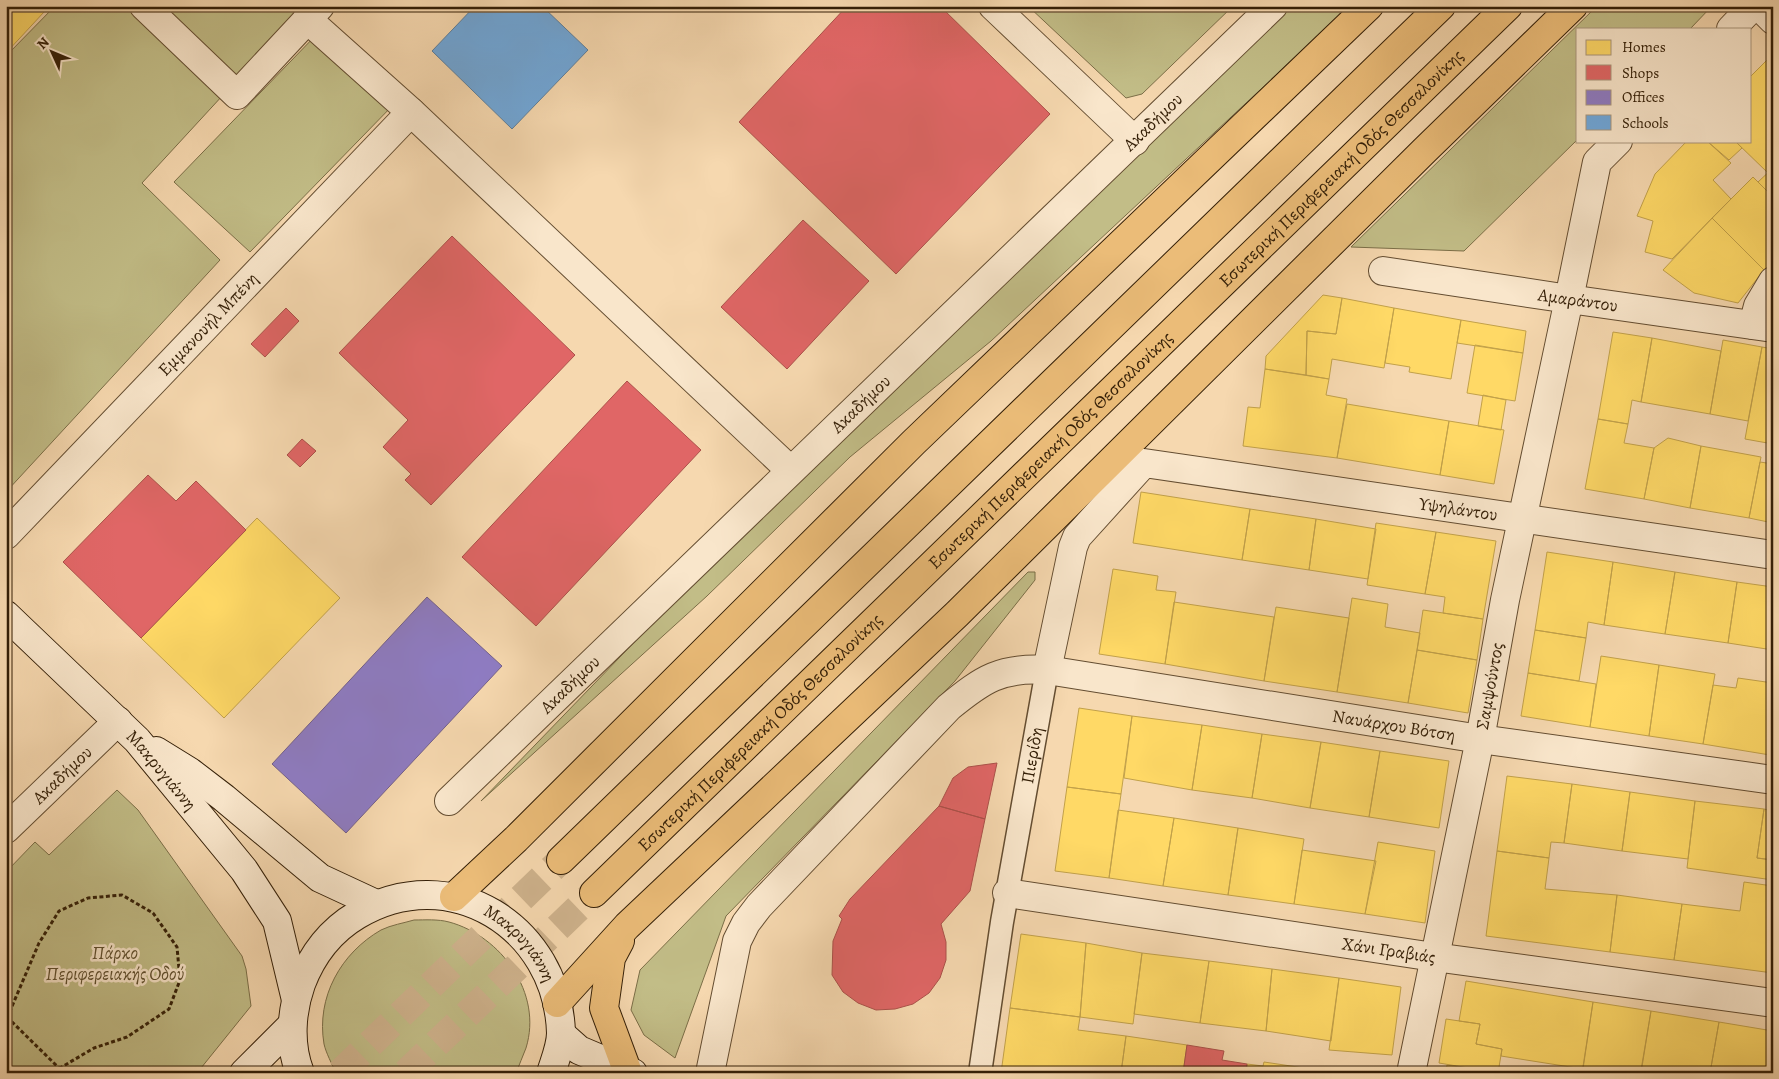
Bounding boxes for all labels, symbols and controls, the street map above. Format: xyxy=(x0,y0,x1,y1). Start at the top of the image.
north arrow xyxy=(28,28,78,78)
legend xyxy=(1576,28,1752,142)
text: N xyxy=(33,33,53,54)
text: Homes xyxy=(1622,37,1666,57)
street label: Εσωτερική Περιφερειακή Οδός Θεσσαλονίκης xyxy=(1213,44,1469,292)
text: Shops xyxy=(1622,63,1659,83)
street label: Ακαδήμου xyxy=(1117,87,1188,157)
text: Offices xyxy=(1622,87,1665,107)
text: Schools xyxy=(1622,113,1669,133)
street label: Εμμανουήλ Μπένη xyxy=(152,267,263,381)
street label: Αμαράντου xyxy=(1536,282,1619,317)
street label: Εσωτερική Περιφερειακή Οδός Θεσσαλονίκης xyxy=(923,326,1178,574)
street label: Ακαδήμου xyxy=(825,369,896,439)
street label: Υψηλάντου xyxy=(1416,491,1499,527)
street label: Εσωτερική Περιφερειακή Οδός Θεσσαλονίκης xyxy=(632,608,887,856)
street label: Σαμψούντος xyxy=(1470,641,1509,731)
street label: Ακαδήμου xyxy=(534,650,605,720)
street label: Ναυάρχου Βότση xyxy=(1331,704,1457,747)
street label: Μακρυγιάννη xyxy=(121,724,202,816)
street label: Πιερίδη xyxy=(1015,725,1049,786)
street label: Ακαδήμου xyxy=(26,740,97,810)
street label: Μακρυγιάννη xyxy=(479,899,561,986)
street label: Χάνι Γραβιάς xyxy=(1340,931,1437,969)
park label: Πάρκο Περιφερειακής Οδού xyxy=(46,941,184,986)

